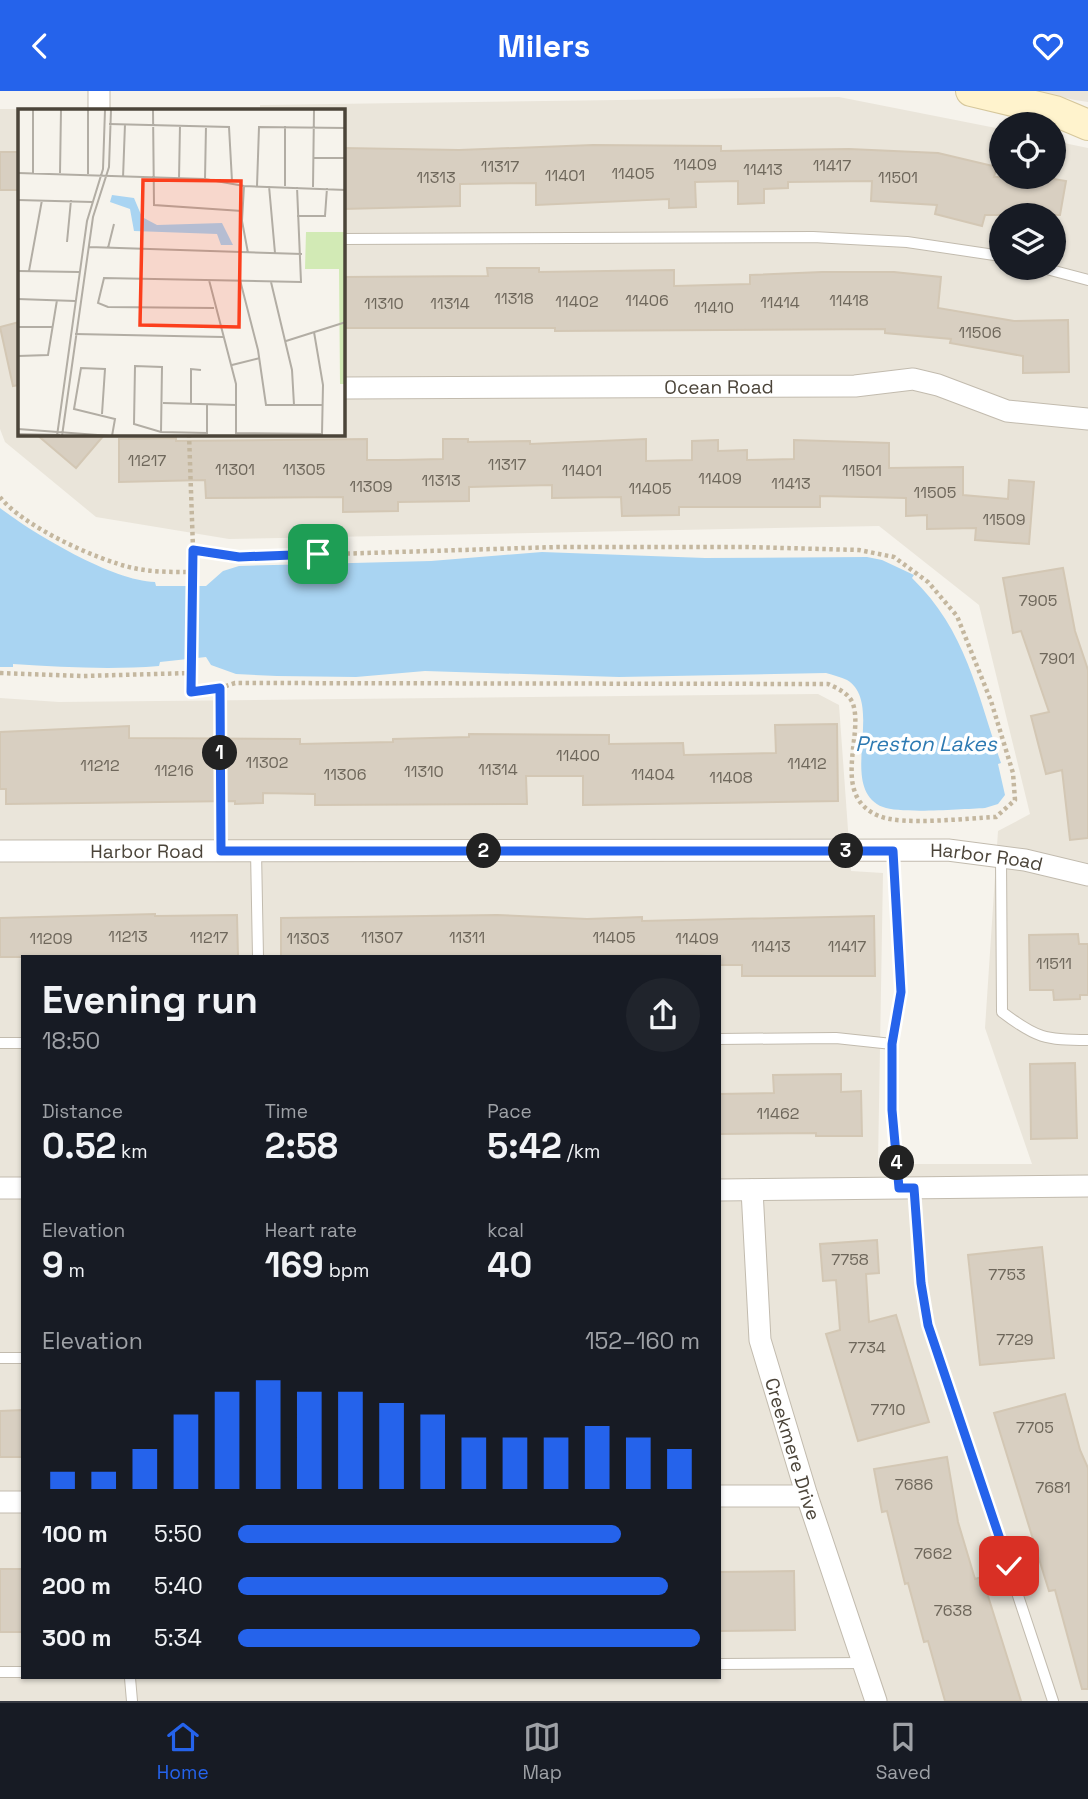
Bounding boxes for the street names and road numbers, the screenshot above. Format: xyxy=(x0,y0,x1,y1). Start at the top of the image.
street label: Ocean Road xyxy=(664,374,774,400)
street label: Harbor Road xyxy=(930,837,1045,877)
street label: Harbor Road xyxy=(90,839,204,864)
street label: Creekmere Drive xyxy=(759,1375,826,1524)

